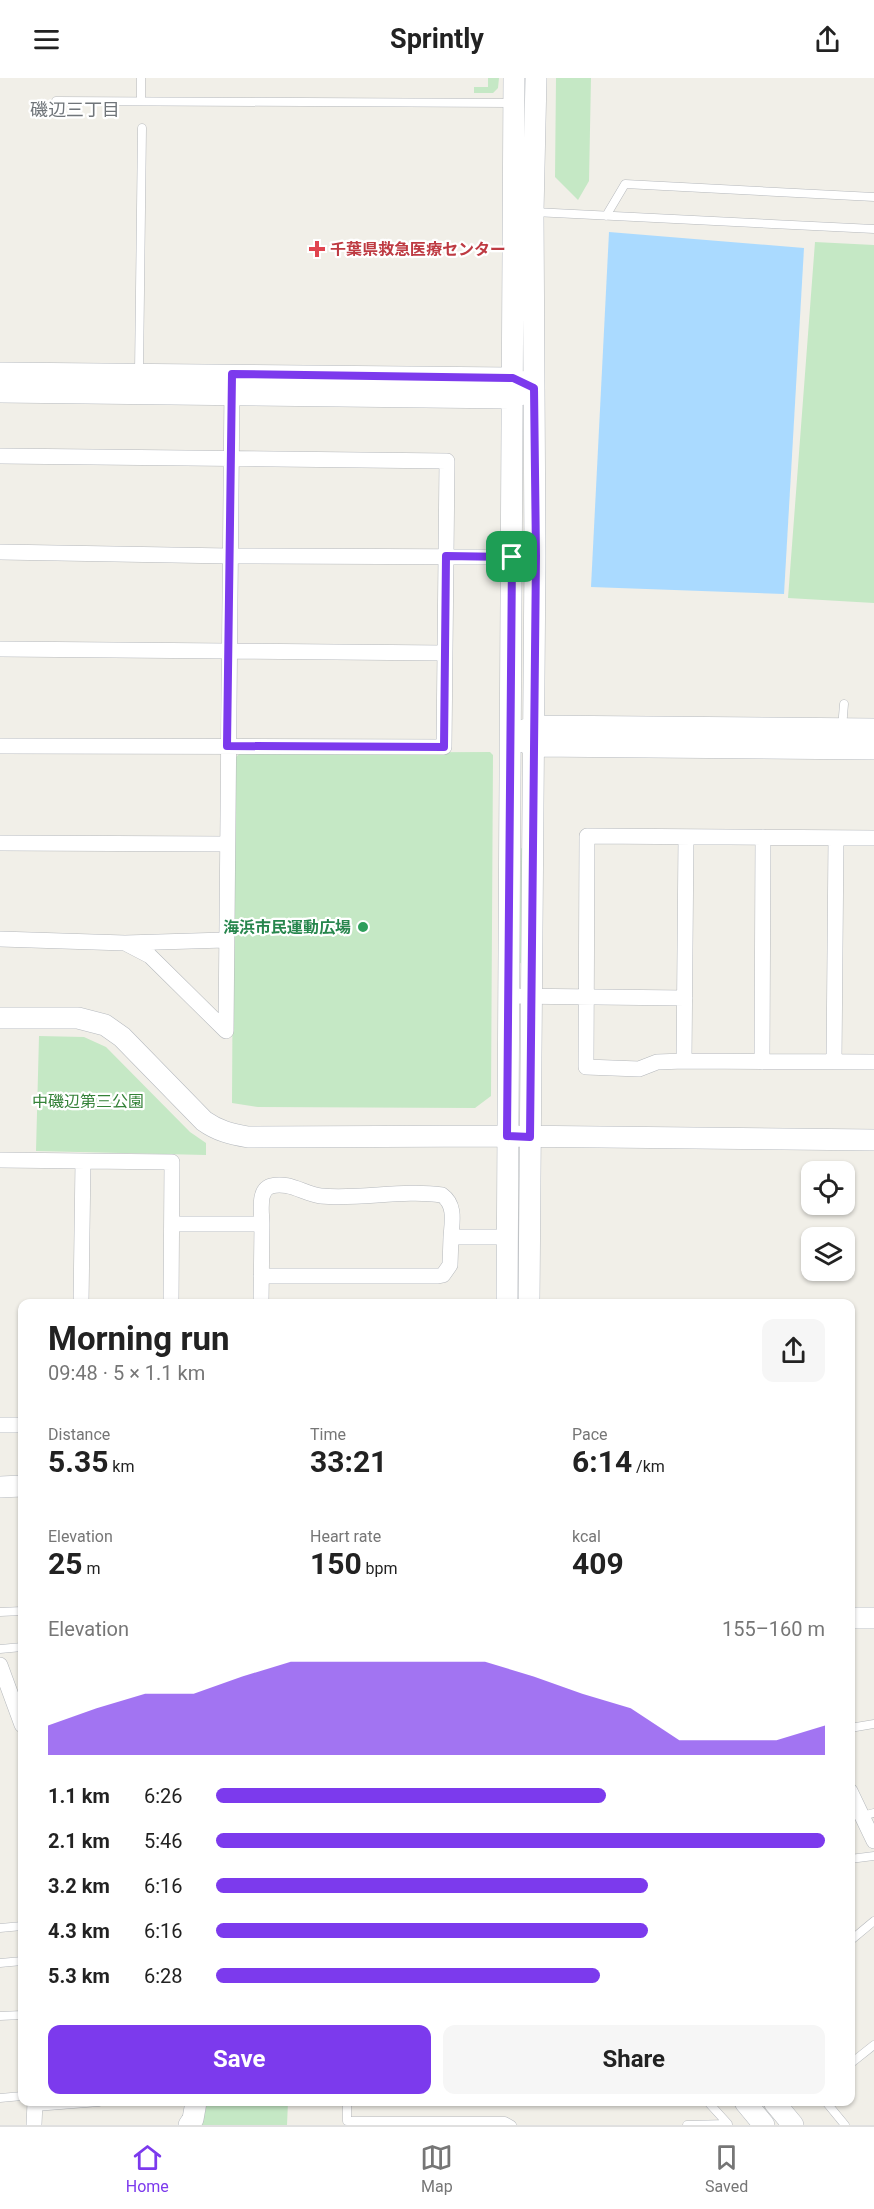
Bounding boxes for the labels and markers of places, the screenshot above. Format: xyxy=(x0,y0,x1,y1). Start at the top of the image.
marker: 千葉県救急医療センター xyxy=(308,240,326,258)
place label: 千葉県救急医療センター xyxy=(330,240,506,259)
pin xyxy=(486,531,537,582)
place label: 海浜市民運動広場 xyxy=(223,918,351,937)
marker: 海浜市民運動広場 xyxy=(356,920,370,934)

